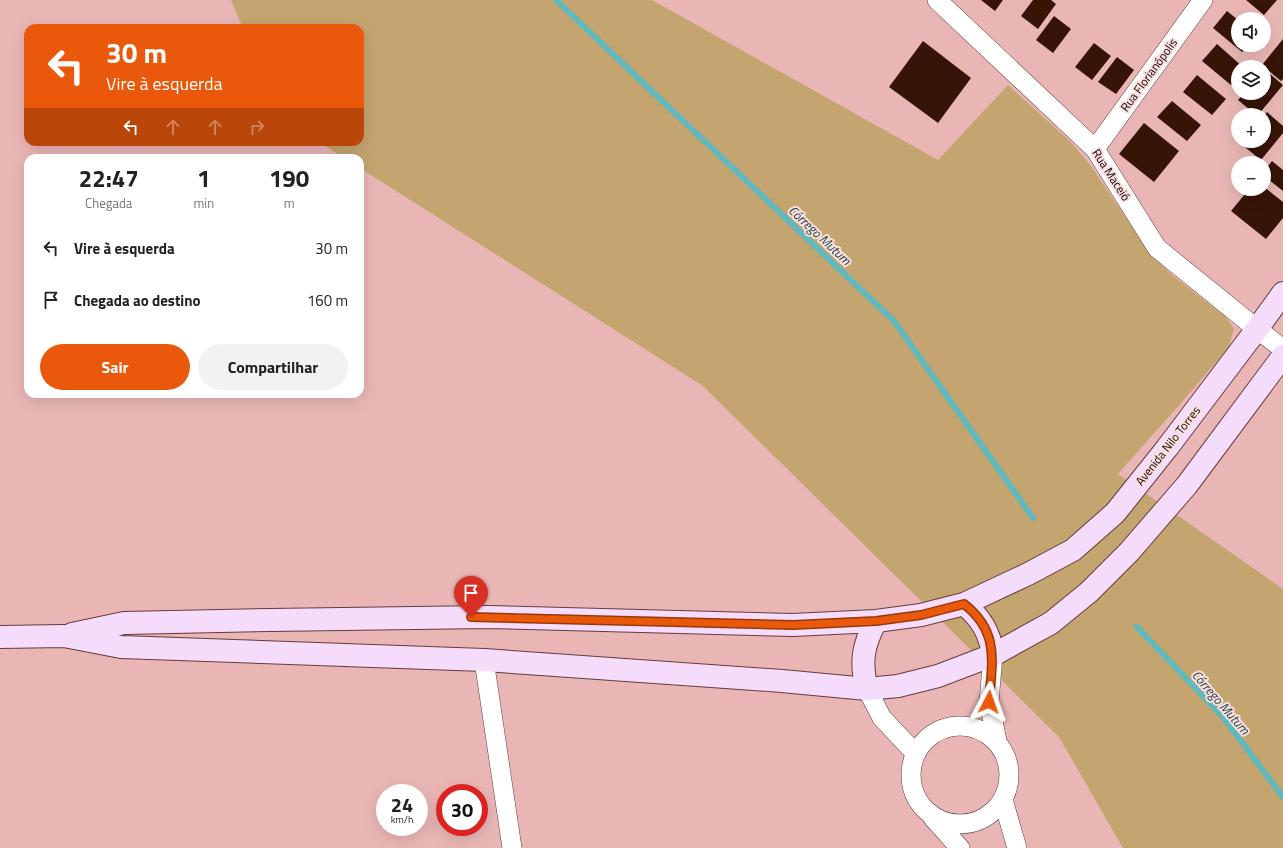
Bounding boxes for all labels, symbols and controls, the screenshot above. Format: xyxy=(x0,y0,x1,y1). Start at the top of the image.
map controls xyxy=(1231,12,1271,196)
button: sound xyxy=(1231,12,1271,52)
text: 30 m xyxy=(106,31,167,74)
street label: Rua Florianópolis xyxy=(1115,34,1182,115)
icon: left xyxy=(40,40,92,92)
button: layers xyxy=(1231,60,1271,100)
text: Vire à esquerda xyxy=(106,70,223,97)
button: + xyxy=(1231,108,1271,148)
icon: left xyxy=(120,116,142,138)
icon: ahead xyxy=(162,116,184,138)
icon: ahead xyxy=(204,116,226,138)
icon: right xyxy=(246,116,268,138)
street label: Rua Maceió xyxy=(1087,145,1135,205)
button: − xyxy=(1231,156,1271,196)
text: 22:47 xyxy=(79,160,139,196)
text: 1 xyxy=(197,160,211,196)
text: 190 xyxy=(269,160,309,196)
text: Chegada xyxy=(85,193,132,213)
text: min xyxy=(193,193,214,213)
text: m xyxy=(284,193,295,213)
water label: Córrego Mutum xyxy=(784,201,857,270)
icon: left xyxy=(40,237,62,259)
text: Vire à esquerda xyxy=(74,237,175,260)
text: 30 m xyxy=(315,237,348,260)
icon: arrive xyxy=(40,289,62,311)
text: Chegada ao destino xyxy=(74,289,200,312)
text: 160 m xyxy=(307,289,348,312)
button: Sair xyxy=(40,344,190,390)
button: Compartilhar xyxy=(198,344,348,390)
street label: Avenida Nilo Torres xyxy=(1130,401,1205,490)
pin xyxy=(454,576,488,617)
icon: arrive xyxy=(460,582,482,604)
water label: Córrego Mutum xyxy=(1187,665,1255,739)
position arrow xyxy=(968,681,1010,723)
speed limit sign: 30 xyxy=(436,784,488,836)
text: 24 xyxy=(391,789,413,820)
text: km/h xyxy=(391,812,413,827)

